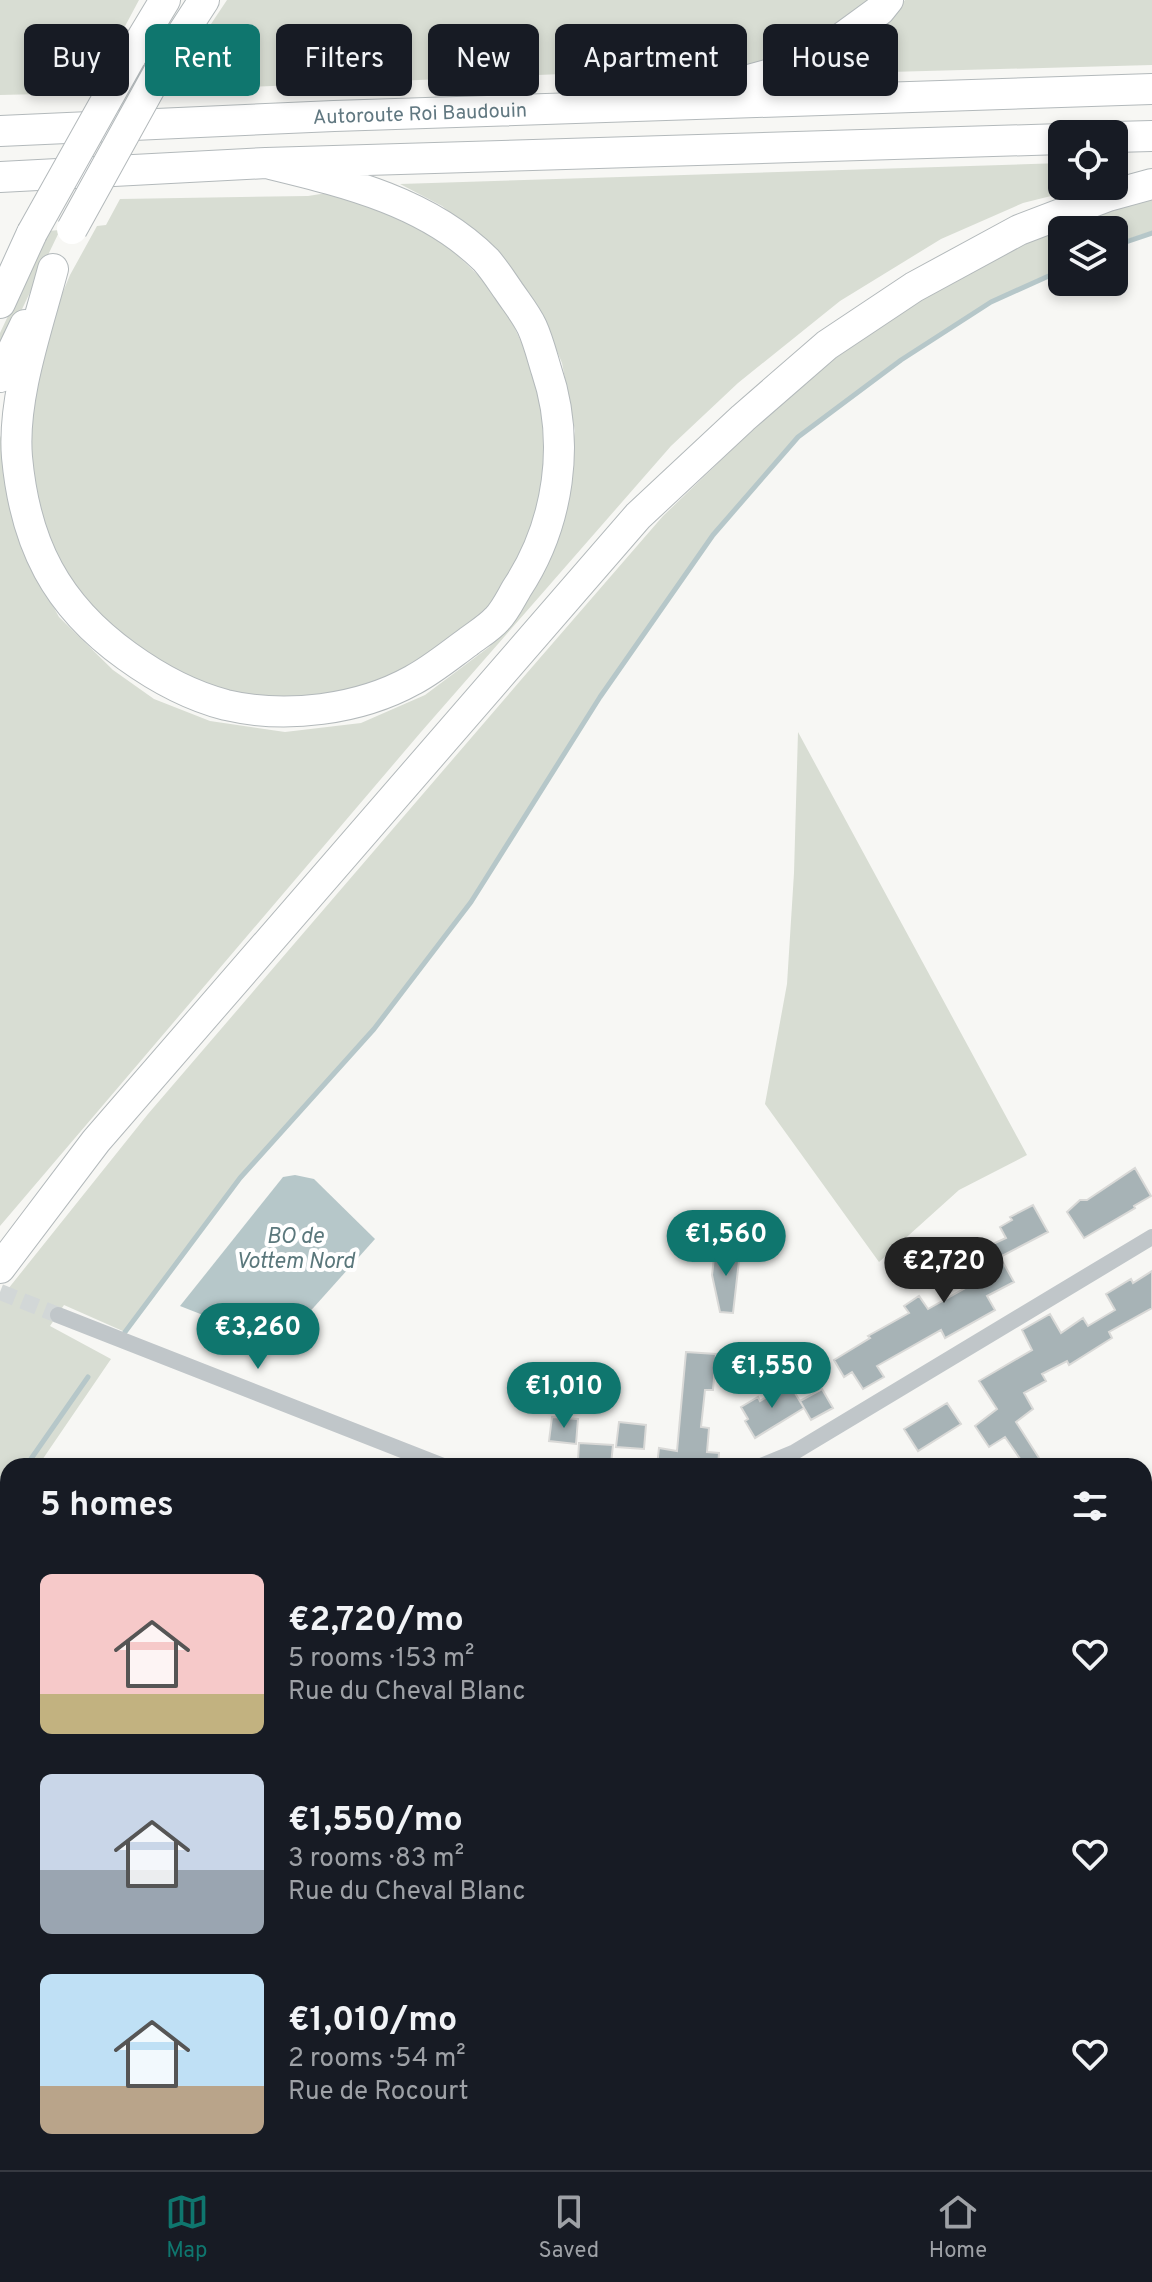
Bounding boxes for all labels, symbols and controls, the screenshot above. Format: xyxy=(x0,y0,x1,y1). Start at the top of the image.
chip: Buy xyxy=(24,24,129,96)
chip: Rent xyxy=(145,24,260,96)
chip: Filters xyxy=(276,24,412,96)
chip: New xyxy=(428,24,539,96)
chip: Apartment xyxy=(555,24,747,96)
chip: House xyxy=(763,24,898,96)
street label: Autoroute Roi Baudouin xyxy=(312,98,528,132)
map controls xyxy=(1048,120,1128,296)
button: locate xyxy=(1048,120,1128,200)
button: layers xyxy=(1048,216,1128,296)
pin: €1,560 xyxy=(661,1210,791,1278)
text: €1,560 xyxy=(685,1219,767,1252)
water label: BO de Vottem Nord xyxy=(236,1224,356,1276)
pin: €2,720 xyxy=(879,1237,1009,1305)
text: €2,720 xyxy=(902,1246,986,1279)
pin: €3,260 xyxy=(193,1303,323,1371)
text: €3,260 xyxy=(215,1312,301,1345)
pin: €1,550 xyxy=(707,1342,837,1410)
text: €1,550 xyxy=(731,1351,813,1384)
pin: €1,010 xyxy=(499,1362,629,1430)
text: €1,010 xyxy=(525,1371,603,1404)
icon: filters xyxy=(1068,1484,1112,1528)
text: 5 homes xyxy=(40,1485,174,1528)
text: €2,720/mo xyxy=(288,1600,464,1643)
icon: home xyxy=(104,1606,200,1702)
icon: heart xyxy=(1068,1632,1112,1676)
text: 5 rooms · 153 m² xyxy=(288,1643,475,1676)
text: Rue du Cheval Blanc xyxy=(288,1676,525,1709)
text: €1,550/mo xyxy=(288,1800,463,1843)
icon: home xyxy=(104,1806,200,1902)
icon: heart xyxy=(1068,1832,1112,1876)
text: 3 rooms · 83 m² xyxy=(288,1843,464,1876)
text: Rue du Cheval Blanc xyxy=(288,1876,525,1909)
text: €1,010/mo xyxy=(288,2000,457,2043)
icon: home xyxy=(104,2006,200,2102)
icon: heart xyxy=(1068,2032,1112,2076)
text: 2 rooms · 54 m² xyxy=(288,2043,466,2076)
text: Rue de Rocourt xyxy=(288,2076,469,2109)
tab: Map xyxy=(165,2190,209,2265)
tab: Saved xyxy=(539,2190,599,2265)
tab: Home xyxy=(929,2190,987,2265)

